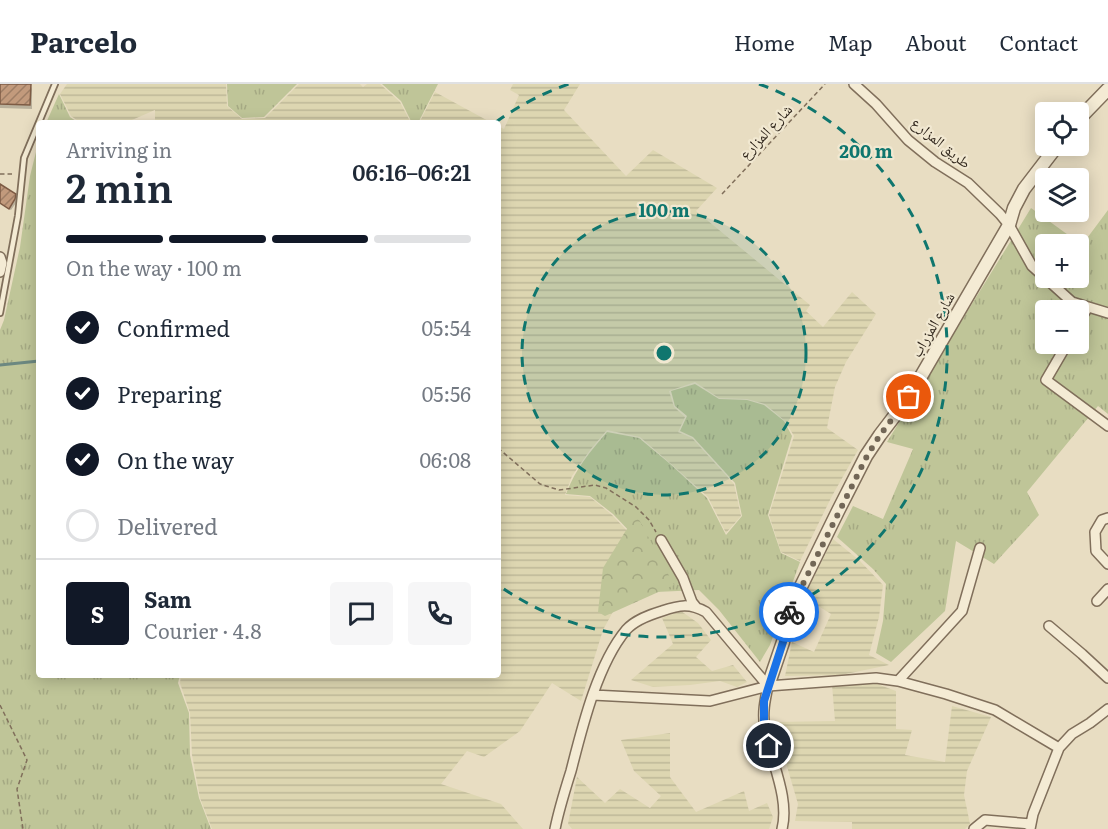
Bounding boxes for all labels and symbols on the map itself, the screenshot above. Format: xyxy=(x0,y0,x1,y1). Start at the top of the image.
street label: شارع المزارع xyxy=(733,98,797,164)
street label: طريق المزارع xyxy=(907,111,977,173)
text: 200 m xyxy=(839,137,893,164)
text: 100 m xyxy=(638,196,690,223)
street label: شارع المزراب xyxy=(904,287,960,361)
centre of rings xyxy=(654,343,674,363)
pin xyxy=(883,371,934,422)
courier xyxy=(759,582,819,642)
pin xyxy=(743,720,794,771)

